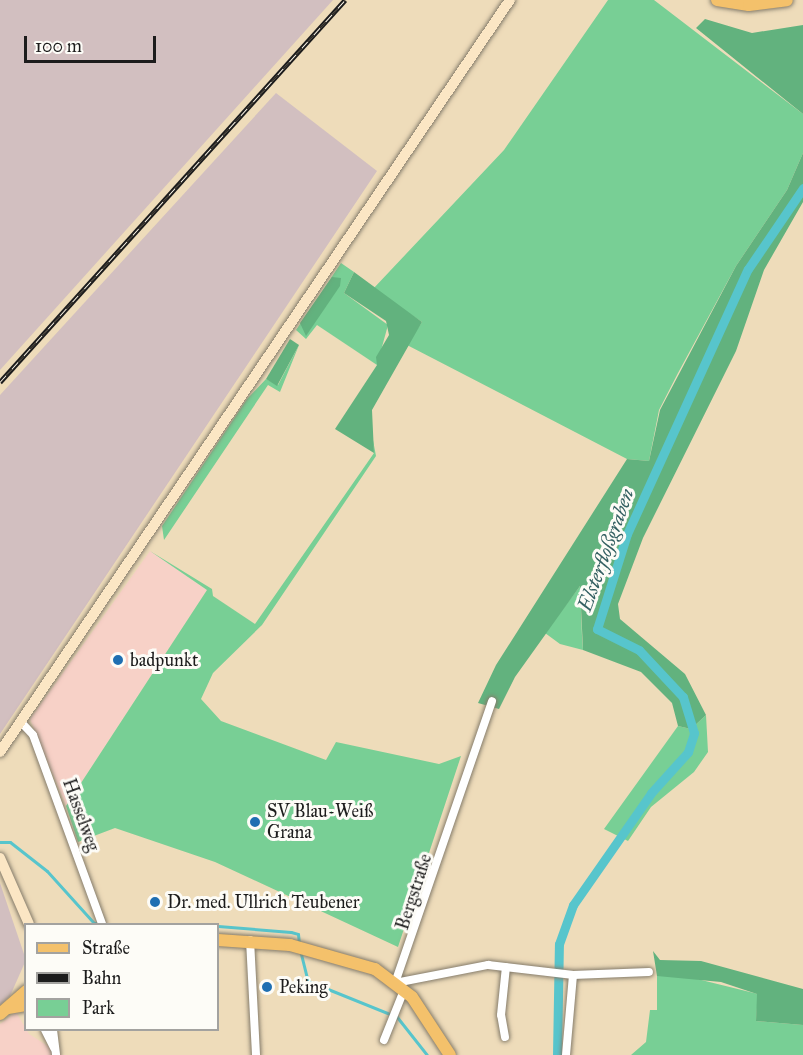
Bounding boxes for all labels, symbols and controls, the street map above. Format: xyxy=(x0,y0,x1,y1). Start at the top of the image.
scale bar xyxy=(27,24,159,62)
text: 100 m xyxy=(35,35,82,57)
water label: Elsterfloßgraben xyxy=(573,485,639,615)
place label: badpunkt xyxy=(130,649,198,671)
marker: badpunkt xyxy=(111,653,125,667)
street label: Hasselweg xyxy=(58,776,104,854)
place label: SV Blau-Weiß Grana xyxy=(267,801,373,844)
marker: SV Blau-Weiß Grana xyxy=(248,815,262,829)
street label: Bergstraße xyxy=(392,851,436,933)
place label: Dr. med. Ullrich Teubener xyxy=(167,891,360,913)
marker: Dr. med. Ullrich Teubener xyxy=(148,895,162,909)
legend xyxy=(24,923,219,1031)
text: Straße xyxy=(82,937,130,959)
text: Bahn xyxy=(82,967,121,989)
place label: Peking xyxy=(279,976,328,998)
marker: Peking xyxy=(260,980,274,994)
text: Park xyxy=(82,997,115,1019)

